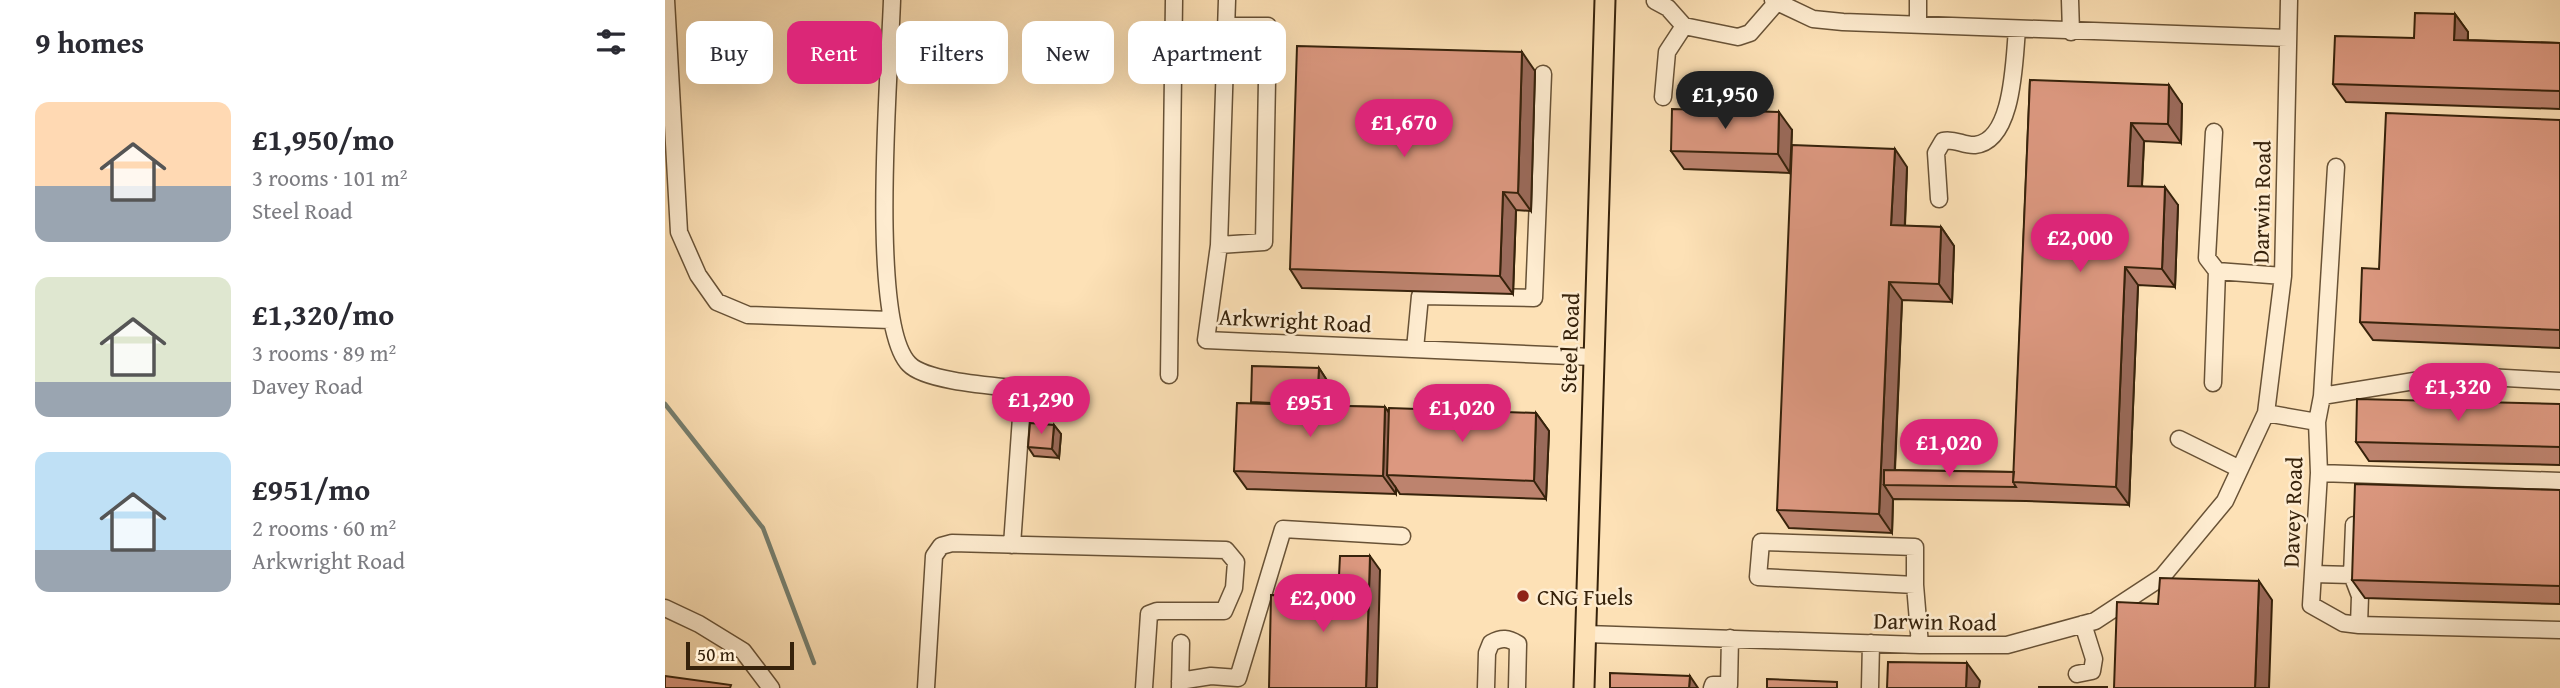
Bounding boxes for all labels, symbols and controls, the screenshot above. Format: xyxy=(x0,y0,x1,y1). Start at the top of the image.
text: 9 homes xyxy=(35,20,144,64)
chip: Buy xyxy=(686,21,773,84)
chip: Rent xyxy=(787,21,882,84)
chip: Filters xyxy=(896,21,1008,84)
chip: New xyxy=(1022,21,1114,84)
chip: Apartment xyxy=(1128,21,1286,84)
icon: filters xyxy=(592,23,630,61)
pin: £1,950 xyxy=(1668,72,1782,131)
text: £1,950 xyxy=(1692,77,1758,110)
pin: £1,670 xyxy=(1347,100,1461,159)
text: £1,670 xyxy=(1371,105,1437,138)
text: £1,950/mo xyxy=(252,117,394,161)
icon: home xyxy=(91,130,175,214)
street label: Darwin Road xyxy=(2243,139,2279,264)
text: 3 rooms · 101 m² xyxy=(252,161,407,194)
text: Steel Road xyxy=(252,194,353,227)
pin: £2,000 xyxy=(2023,215,2137,274)
text: £2,000 xyxy=(2047,220,2113,253)
street label: Steel Road xyxy=(1551,291,1587,394)
text: £1,320/mo xyxy=(252,292,394,336)
street label: Arkwright Road xyxy=(1218,300,1373,341)
icon: home xyxy=(91,305,175,389)
text: 3 rooms · 89 m² xyxy=(252,336,396,369)
pin: £1,320 xyxy=(2401,364,2515,423)
text: Davey Road xyxy=(252,369,363,402)
text: £1,320 xyxy=(2425,369,2491,402)
pin: £1,290 xyxy=(984,376,1098,436)
pin: £951 xyxy=(1269,380,1351,439)
text: £1,290 xyxy=(1008,382,1074,415)
pin: £1,020 xyxy=(1405,384,1519,444)
text: £951 xyxy=(1286,385,1334,418)
text: £1,020 xyxy=(1429,390,1495,423)
pin: £1,020 xyxy=(1892,420,2006,479)
text: £1,020 xyxy=(1916,425,1982,458)
street label: Davey Road xyxy=(2274,455,2310,568)
text: £951/mo xyxy=(252,467,370,511)
icon: home xyxy=(91,480,175,564)
text: 2 rooms · 60 m² xyxy=(252,511,396,544)
text: Arkwright Road xyxy=(252,544,405,577)
pin: £2,000 xyxy=(1266,574,1380,634)
text: £2,000 xyxy=(1290,580,1356,613)
place label: CNG Fuels xyxy=(1537,580,1633,613)
marker: CNG Fuels xyxy=(1515,588,1531,604)
street label: Darwin Road xyxy=(1873,603,1998,639)
scale bar xyxy=(686,639,795,671)
text: 50 m xyxy=(697,640,735,668)

